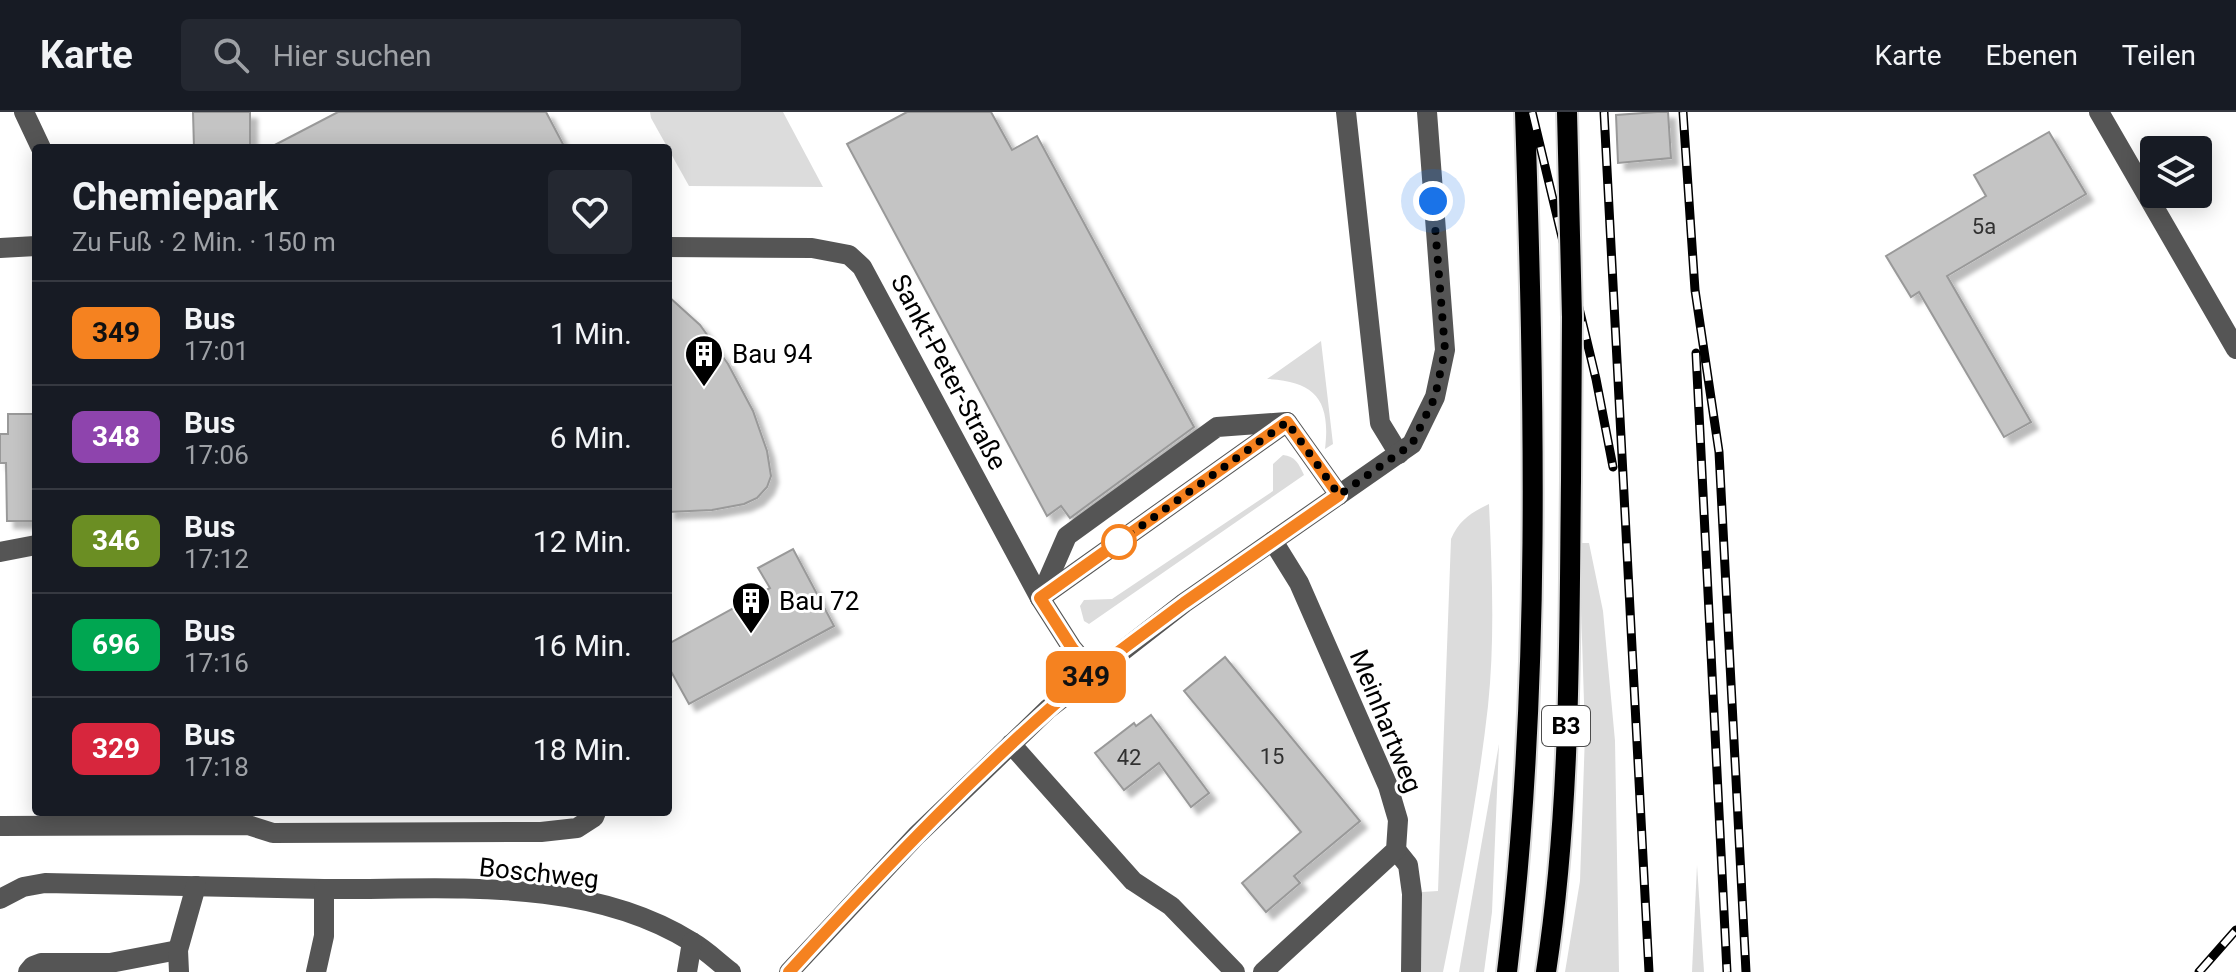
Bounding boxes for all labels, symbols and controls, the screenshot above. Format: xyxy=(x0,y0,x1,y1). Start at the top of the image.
search box xyxy=(181,19,741,91)
text: Karte xyxy=(40,33,133,77)
icon: search xyxy=(209,33,253,77)
text: Hier suchen xyxy=(273,38,432,73)
text: Karte xyxy=(1875,39,1942,72)
text: Ebenen xyxy=(1986,39,2078,72)
text: Teilen xyxy=(2122,39,2196,72)
map controls xyxy=(2140,136,2212,208)
button: layers xyxy=(2140,136,2212,208)
button: heart xyxy=(548,170,632,254)
text: Chemiepark xyxy=(72,175,278,219)
your location xyxy=(1413,181,1453,221)
house number: 5a xyxy=(1972,214,1996,239)
text: Zu Fuß · 2 Min. · 150 m xyxy=(72,227,336,257)
street label: Sankt-Peter-Straße xyxy=(885,269,1013,475)
text: Bus xyxy=(184,301,235,336)
text: 349 xyxy=(92,316,140,349)
text: 1 Min. xyxy=(550,316,632,351)
building icon: Bau 94 xyxy=(683,333,725,388)
text: 17:01 xyxy=(184,336,249,366)
place label: Bau 94 xyxy=(732,339,813,369)
text: Bus xyxy=(184,405,235,440)
text: 348 xyxy=(92,420,140,453)
text: 6 Min. xyxy=(550,420,632,455)
text: 17:06 xyxy=(184,440,249,470)
text: Bus xyxy=(184,509,235,544)
text: 346 xyxy=(92,524,140,557)
text: 12 Min. xyxy=(533,524,632,559)
unlabelled marker xyxy=(1102,525,1136,559)
text: 17:12 xyxy=(184,544,249,574)
building icon: Bau 72 xyxy=(730,580,772,635)
place label: Bau 72 xyxy=(779,586,859,616)
text: Bus xyxy=(184,613,235,648)
text: 696 xyxy=(92,628,140,661)
text: 16 Min. xyxy=(533,628,632,663)
street label: Meinhartweg xyxy=(1344,645,1428,797)
text: 17:16 xyxy=(184,648,249,678)
line badge: 349 xyxy=(1040,651,1132,703)
text: 349 xyxy=(1062,660,1110,693)
road number: B3 xyxy=(1542,706,1590,746)
text: Bus xyxy=(184,717,235,752)
text: 329 xyxy=(92,732,140,765)
text: 18 Min. xyxy=(533,732,632,767)
house number: 15 xyxy=(1260,744,1284,769)
house number: 42 xyxy=(1117,745,1141,770)
text: 17:18 xyxy=(184,752,249,782)
street label: Boschweg xyxy=(478,852,600,894)

